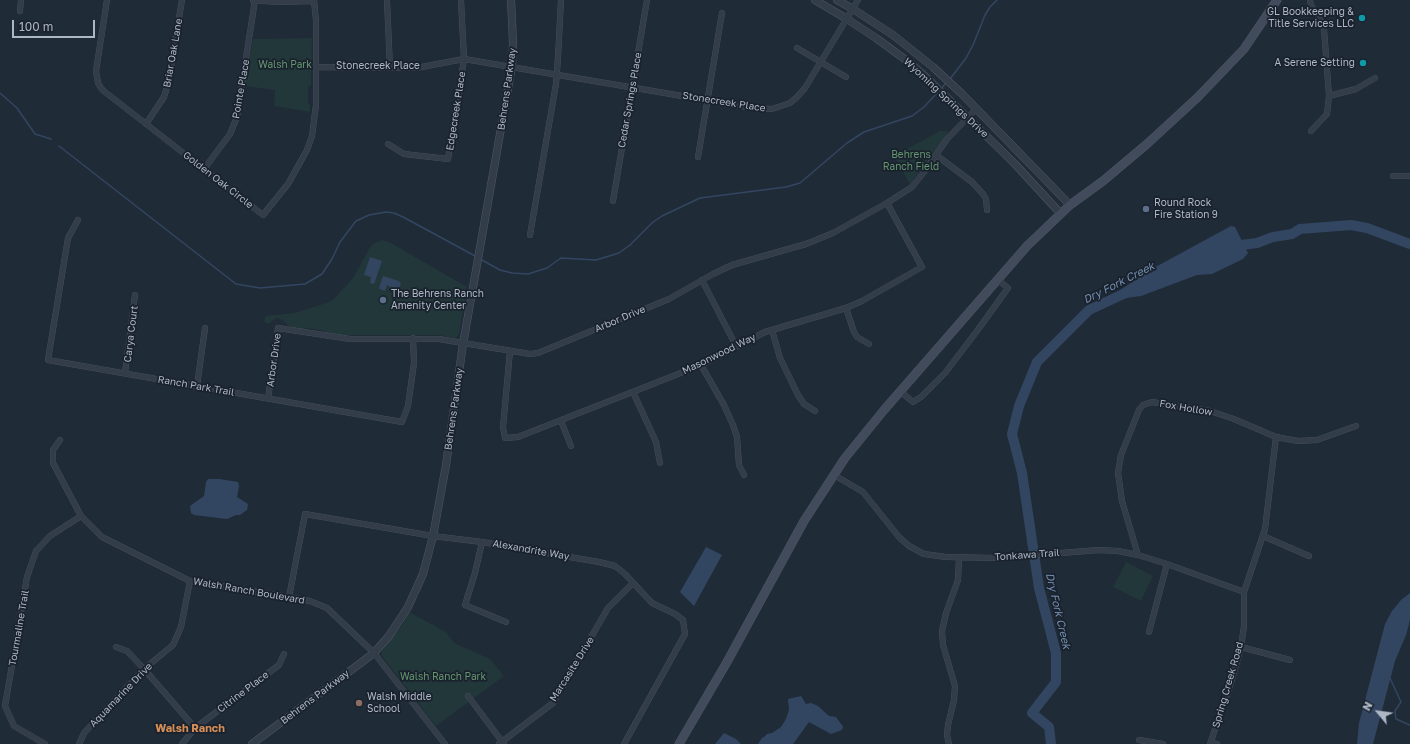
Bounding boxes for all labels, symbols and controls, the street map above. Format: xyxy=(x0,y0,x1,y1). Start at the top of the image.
place label: GL Bookkeeping & Title Services LLC xyxy=(1267,6,1354,30)
scale bar xyxy=(14,12,97,38)
marker: GL Bookkeeping & Title Services LLC xyxy=(1357,13,1367,23)
street label: Briar Oak Lane xyxy=(161,18,185,88)
text: 100 m xyxy=(19,19,53,34)
street label: Behrens Parkway xyxy=(495,47,519,131)
street label: Cedar Springs Place xyxy=(616,51,644,149)
street label: Wyoming Springs Drive xyxy=(901,56,991,140)
place label: A Serene Setting xyxy=(1274,57,1355,69)
street label: Pointe Place xyxy=(230,58,252,120)
marker: A Serene Setting xyxy=(1358,58,1368,68)
park label: Walsh Park xyxy=(258,59,312,71)
street label: Stonecreek Place xyxy=(336,60,420,72)
street label: Edgecreek Place xyxy=(444,71,468,151)
street label: Stonecreek Place xyxy=(682,90,766,114)
street label: Golden Oak Circle xyxy=(181,149,255,211)
park label: Behrens Ranch Field xyxy=(883,149,939,172)
place label: Round Rock Fire Station 9 xyxy=(1154,197,1218,220)
marker: Round Rock Fire Station 9 xyxy=(1141,204,1151,214)
water label: Dry Fork Creek xyxy=(1081,259,1157,307)
place label: The Behrens Ranch Amenity Center xyxy=(391,288,484,312)
marker: The Behrens Ranch Amenity Center xyxy=(378,295,388,305)
street label: Arbor Drive xyxy=(593,303,647,335)
street label: Carya Court xyxy=(122,305,140,363)
street label: Masonwood Way xyxy=(680,331,758,377)
street label: Arbor Drive xyxy=(264,332,284,388)
street label: Behrens Parkway xyxy=(442,367,466,451)
street label: Ranch Park Trail xyxy=(157,373,235,399)
street label: Fox Hollow xyxy=(1159,397,1213,419)
street label: Alexandrite Way xyxy=(492,537,570,563)
street label: Tonkawa Trail xyxy=(994,547,1060,563)
water label: Dry Fork Creek xyxy=(1043,571,1073,651)
street label: Walsh Ranch Boulevard xyxy=(192,575,306,607)
street label: Tourmaline Trail xyxy=(6,589,32,667)
street label: Marcasite Drive xyxy=(547,634,597,704)
street label: Spring Creek Road xyxy=(1210,641,1246,729)
street label: Aquamarine Drive xyxy=(87,660,155,730)
street label: Behrens Parkway xyxy=(278,667,352,727)
street label: Citrine Place xyxy=(215,669,271,715)
park label: Walsh Ranch Park xyxy=(400,671,486,683)
place label: Walsh Middle School xyxy=(367,691,431,714)
north arrow xyxy=(1358,692,1398,732)
marker: Walsh Middle School xyxy=(354,698,364,708)
text: N xyxy=(1359,699,1375,713)
district label: Walsh Ranch xyxy=(155,722,225,736)

